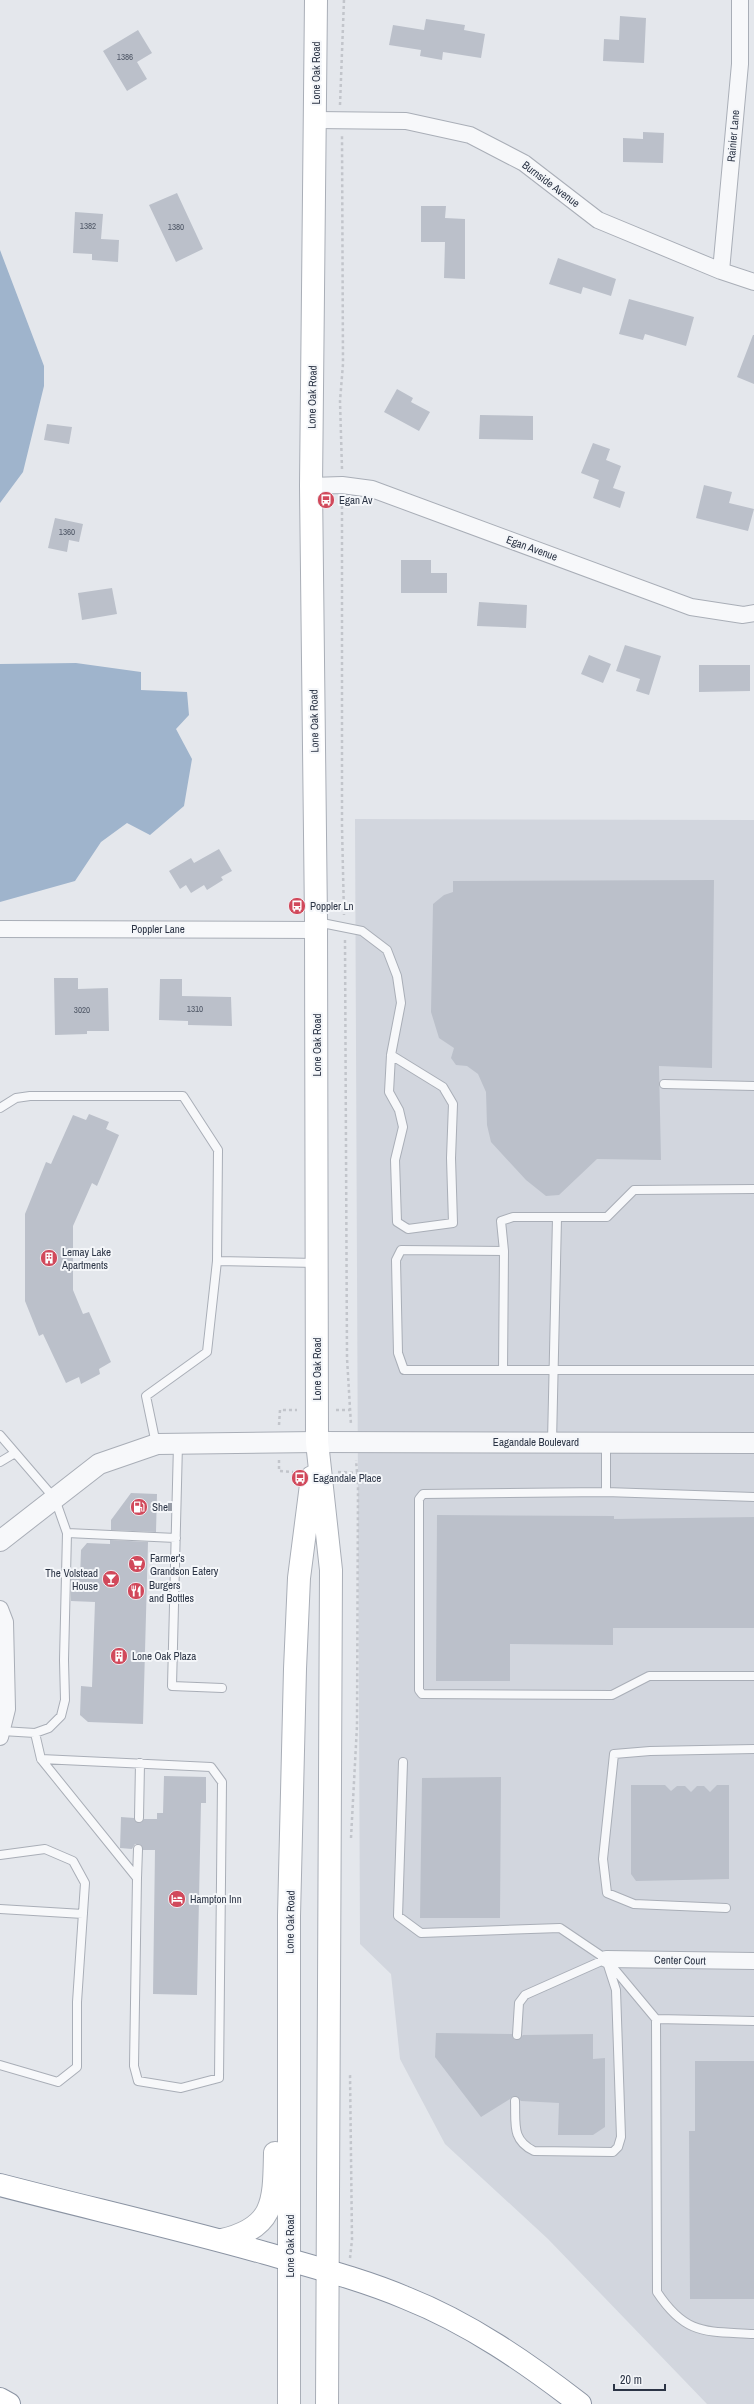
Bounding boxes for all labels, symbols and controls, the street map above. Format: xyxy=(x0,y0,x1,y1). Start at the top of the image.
street label: Lone Oak Road xyxy=(309,41,323,105)
house number: 1386 xyxy=(117,51,133,63)
street label: Rainier Lane xyxy=(724,109,742,163)
street label: Burnside Avenue xyxy=(519,158,583,210)
house number: 1382 xyxy=(80,220,96,232)
house number: 1380 xyxy=(168,221,184,233)
street label: Lone Oak Road xyxy=(304,365,320,429)
bus stop icon: Egan Av xyxy=(316,490,336,510)
place label: Egan Av xyxy=(339,493,373,507)
house number: 1360 xyxy=(59,526,75,538)
street label: Egan Avenue xyxy=(504,532,560,564)
street label: Lone Oak Road xyxy=(306,689,322,753)
bus stop icon: Poppler Ln xyxy=(287,896,307,916)
place label: Poppler Ln xyxy=(310,899,354,913)
street label: Poppler Lane xyxy=(131,922,185,936)
house number: 1310 xyxy=(187,1003,203,1015)
house number: 3020 xyxy=(74,1004,90,1016)
street label: Lone Oak Road xyxy=(310,1013,324,1077)
place label: Lemay Lake Apartments xyxy=(61,1245,111,1272)
building icon: Lemay Lake Apartments xyxy=(39,1248,59,1268)
street label: Lone Oak Road xyxy=(310,1337,324,1401)
street label: Eagandale Boulevard xyxy=(493,1435,579,1449)
bus stop icon: Eagandale Place xyxy=(290,1468,310,1488)
place label: Eagandale Place xyxy=(313,1471,381,1485)
fuel station icon: Shell xyxy=(129,1497,149,1517)
place label: Shell xyxy=(152,1500,172,1514)
place label: Farmer's Grandson Eatery xyxy=(150,1551,219,1578)
supermarket icon: Farmer's Grandson Eatery xyxy=(127,1554,147,1574)
place label: The Volstead House xyxy=(45,1566,98,1593)
bar icon: The Volstead House xyxy=(101,1569,121,1589)
place label: Burgers and Bottles xyxy=(149,1578,195,1605)
restaurant icon: Burgers and Bottles xyxy=(126,1581,146,1601)
building icon: Lone Oak Plaza xyxy=(109,1646,129,1666)
place label: Lone Oak Plaza xyxy=(132,1649,196,1663)
hotel icon: Hampton Inn xyxy=(167,1889,187,1909)
street label: Lone Oak Road xyxy=(282,1890,298,1954)
place label: Hampton Inn xyxy=(190,1892,242,1906)
street label: Center Court xyxy=(654,1953,706,1967)
street label: Lone Oak Road xyxy=(283,2214,297,2278)
scale bar xyxy=(614,2366,665,2392)
text: 20 m xyxy=(620,2372,642,2388)

